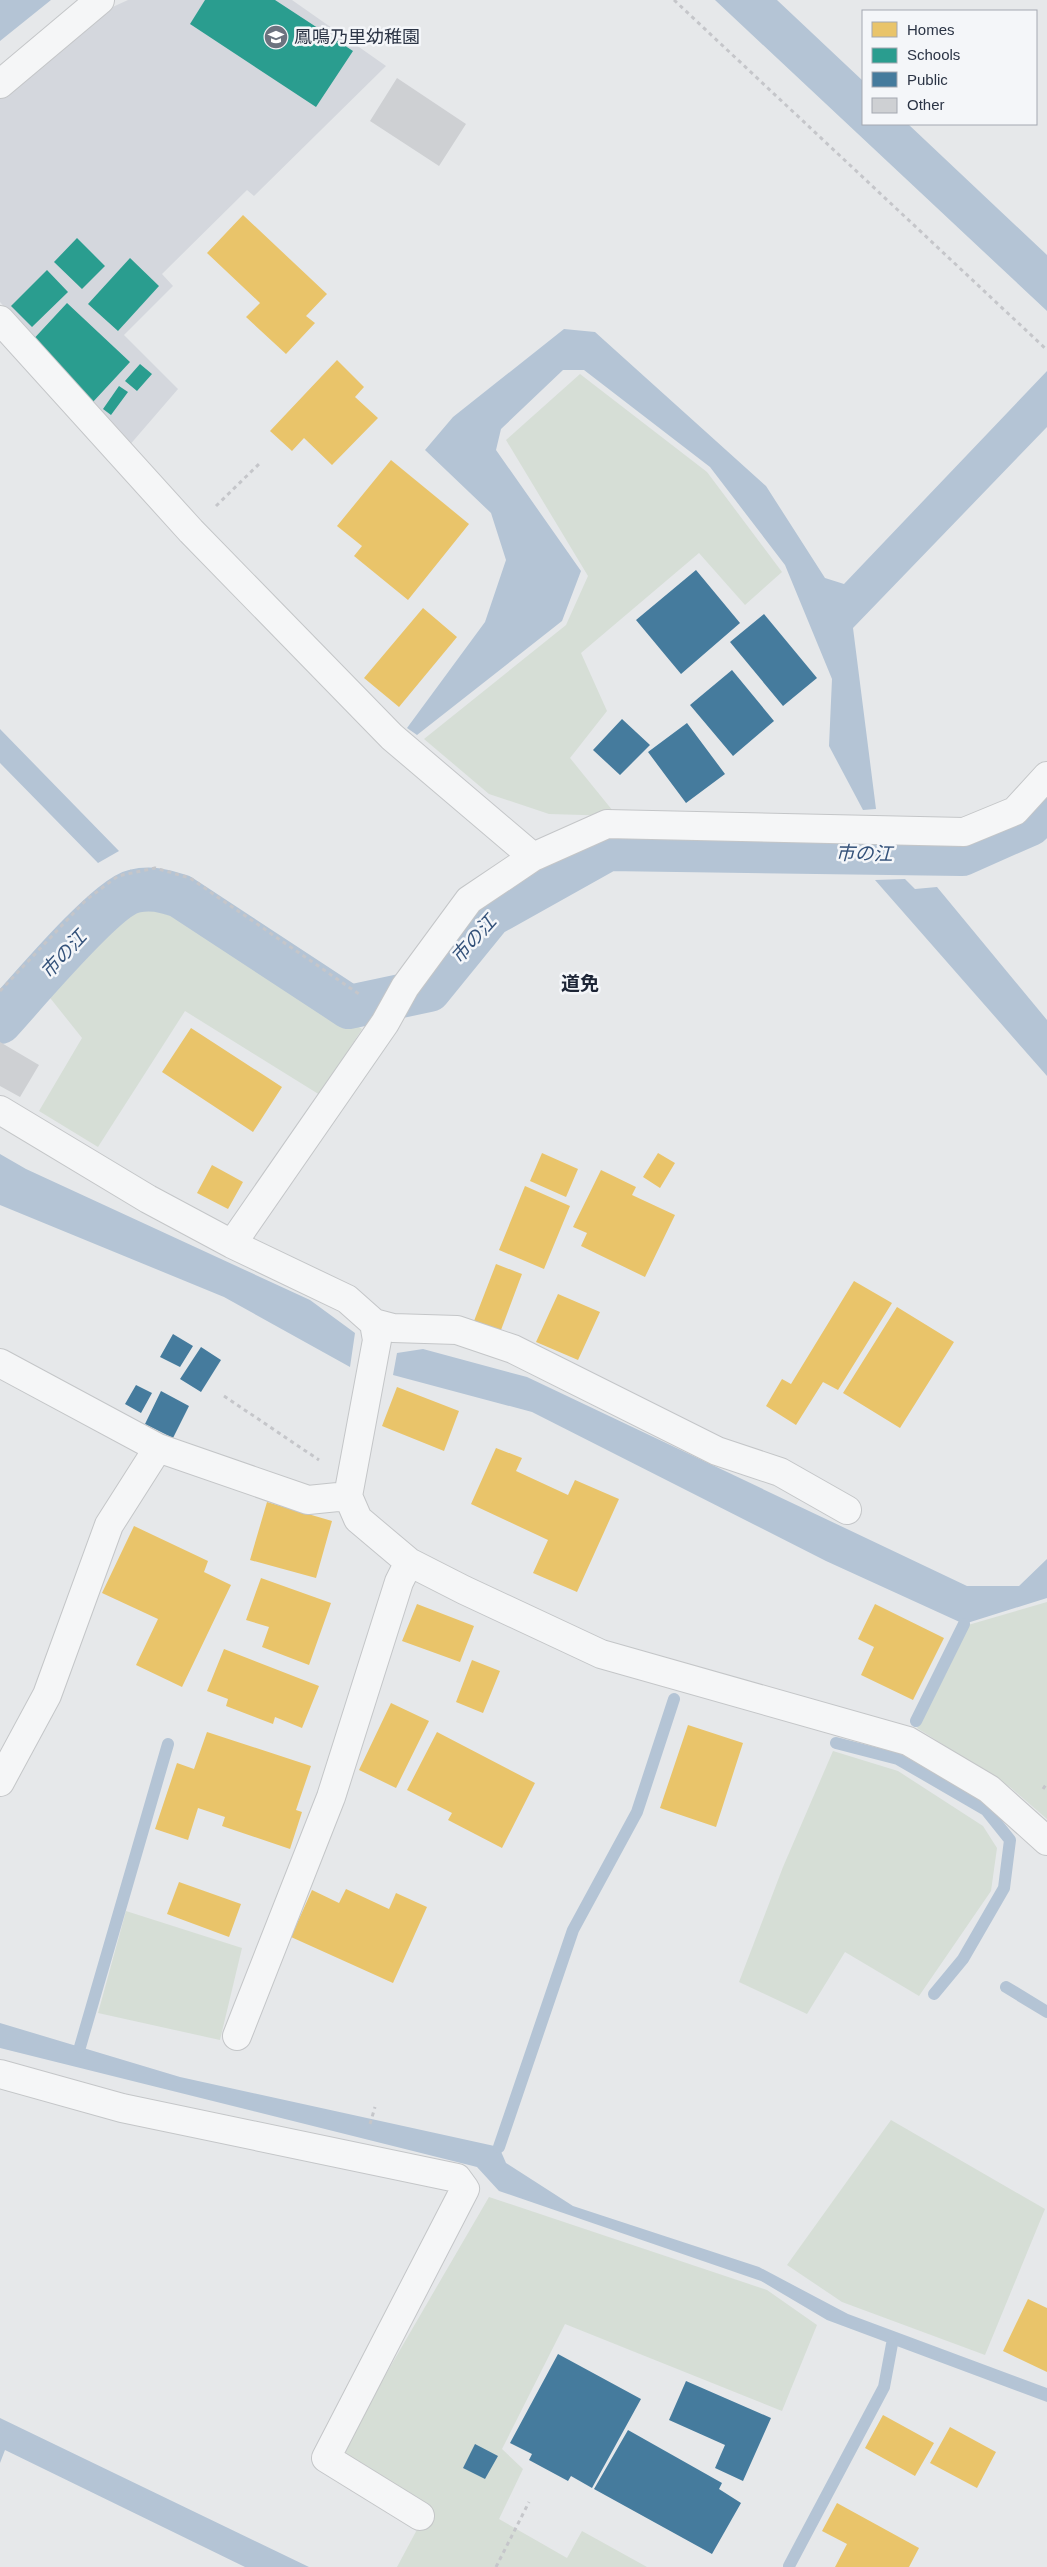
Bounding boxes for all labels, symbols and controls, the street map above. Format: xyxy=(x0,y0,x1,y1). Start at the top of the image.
legend xyxy=(862,10,1037,125)
text: Homes xyxy=(907,21,955,38)
school or university icon: 鳳鳴乃里幼稚園 xyxy=(263,24,289,50)
place label: 鳳鳴乃里幼稚園 xyxy=(294,27,420,47)
text: Schools xyxy=(907,46,960,63)
text: Public xyxy=(907,71,948,88)
text: Other xyxy=(907,96,945,113)
water label: 市の江 xyxy=(835,843,895,865)
water label: 市の江 xyxy=(446,910,502,968)
water label: 市の江 xyxy=(36,925,92,982)
district label: 道免 xyxy=(561,973,599,994)

